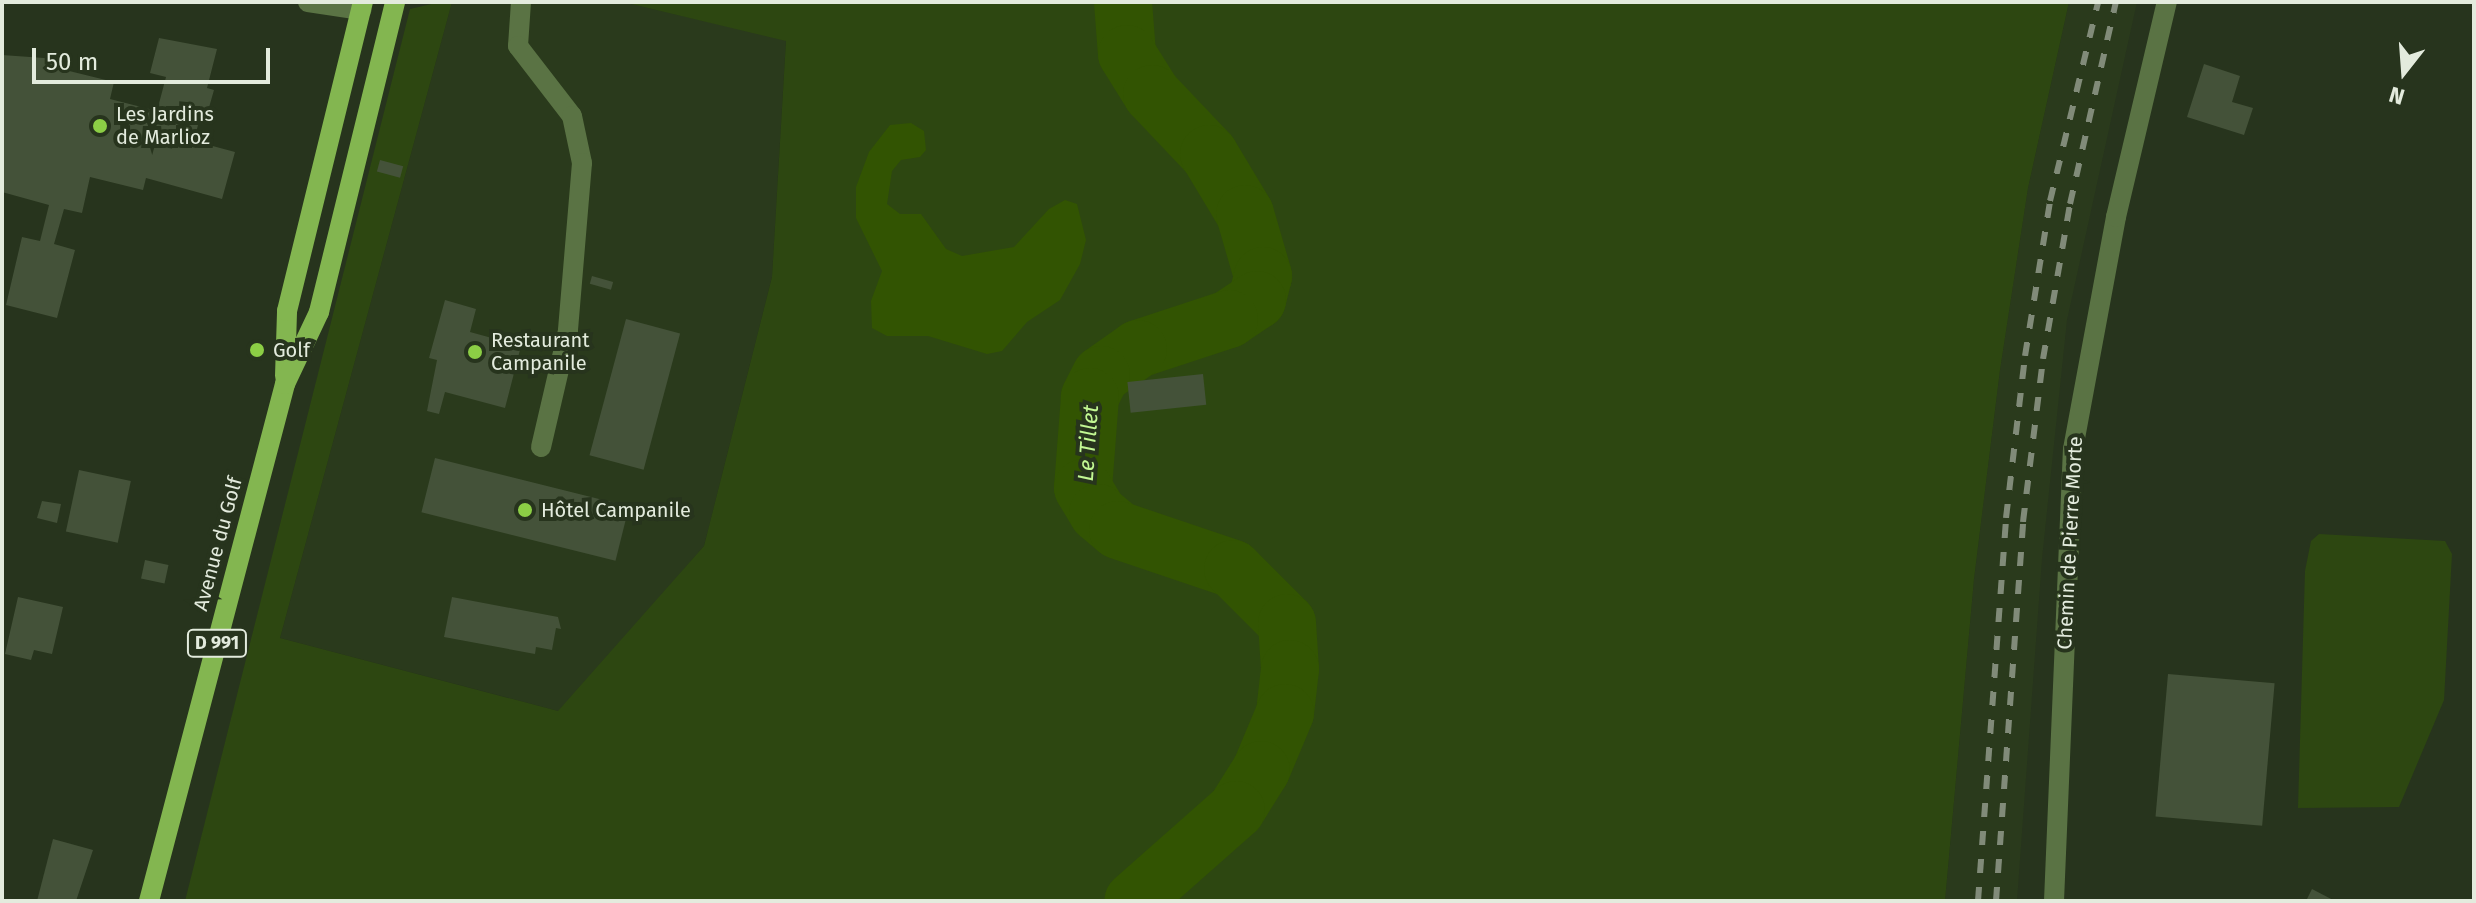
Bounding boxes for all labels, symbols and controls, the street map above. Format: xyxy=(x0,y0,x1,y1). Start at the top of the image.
scale bar xyxy=(36,32,274,82)
north arrow xyxy=(2364,32,2444,112)
text: 50 m xyxy=(46,48,98,76)
text: N xyxy=(2386,80,2408,110)
place label: Les Jardins de Marlioz xyxy=(116,102,214,149)
marker: Les Jardins de Marlioz xyxy=(91,117,109,135)
place label: Restaurant Campanile xyxy=(491,328,589,375)
place label: Golf xyxy=(273,338,310,362)
marker: Golf xyxy=(248,341,266,359)
marker: Restaurant Campanile xyxy=(466,343,484,361)
water label: Le Tillet xyxy=(1072,404,1104,482)
street label: Chemin de Pierre Morte xyxy=(2052,436,2088,650)
street label: Avenue du Golf xyxy=(189,475,247,613)
place label: Hôtel Campanile xyxy=(541,498,691,522)
marker: Hôtel Campanile xyxy=(516,501,534,519)
road number: D 991 xyxy=(185,629,249,657)

